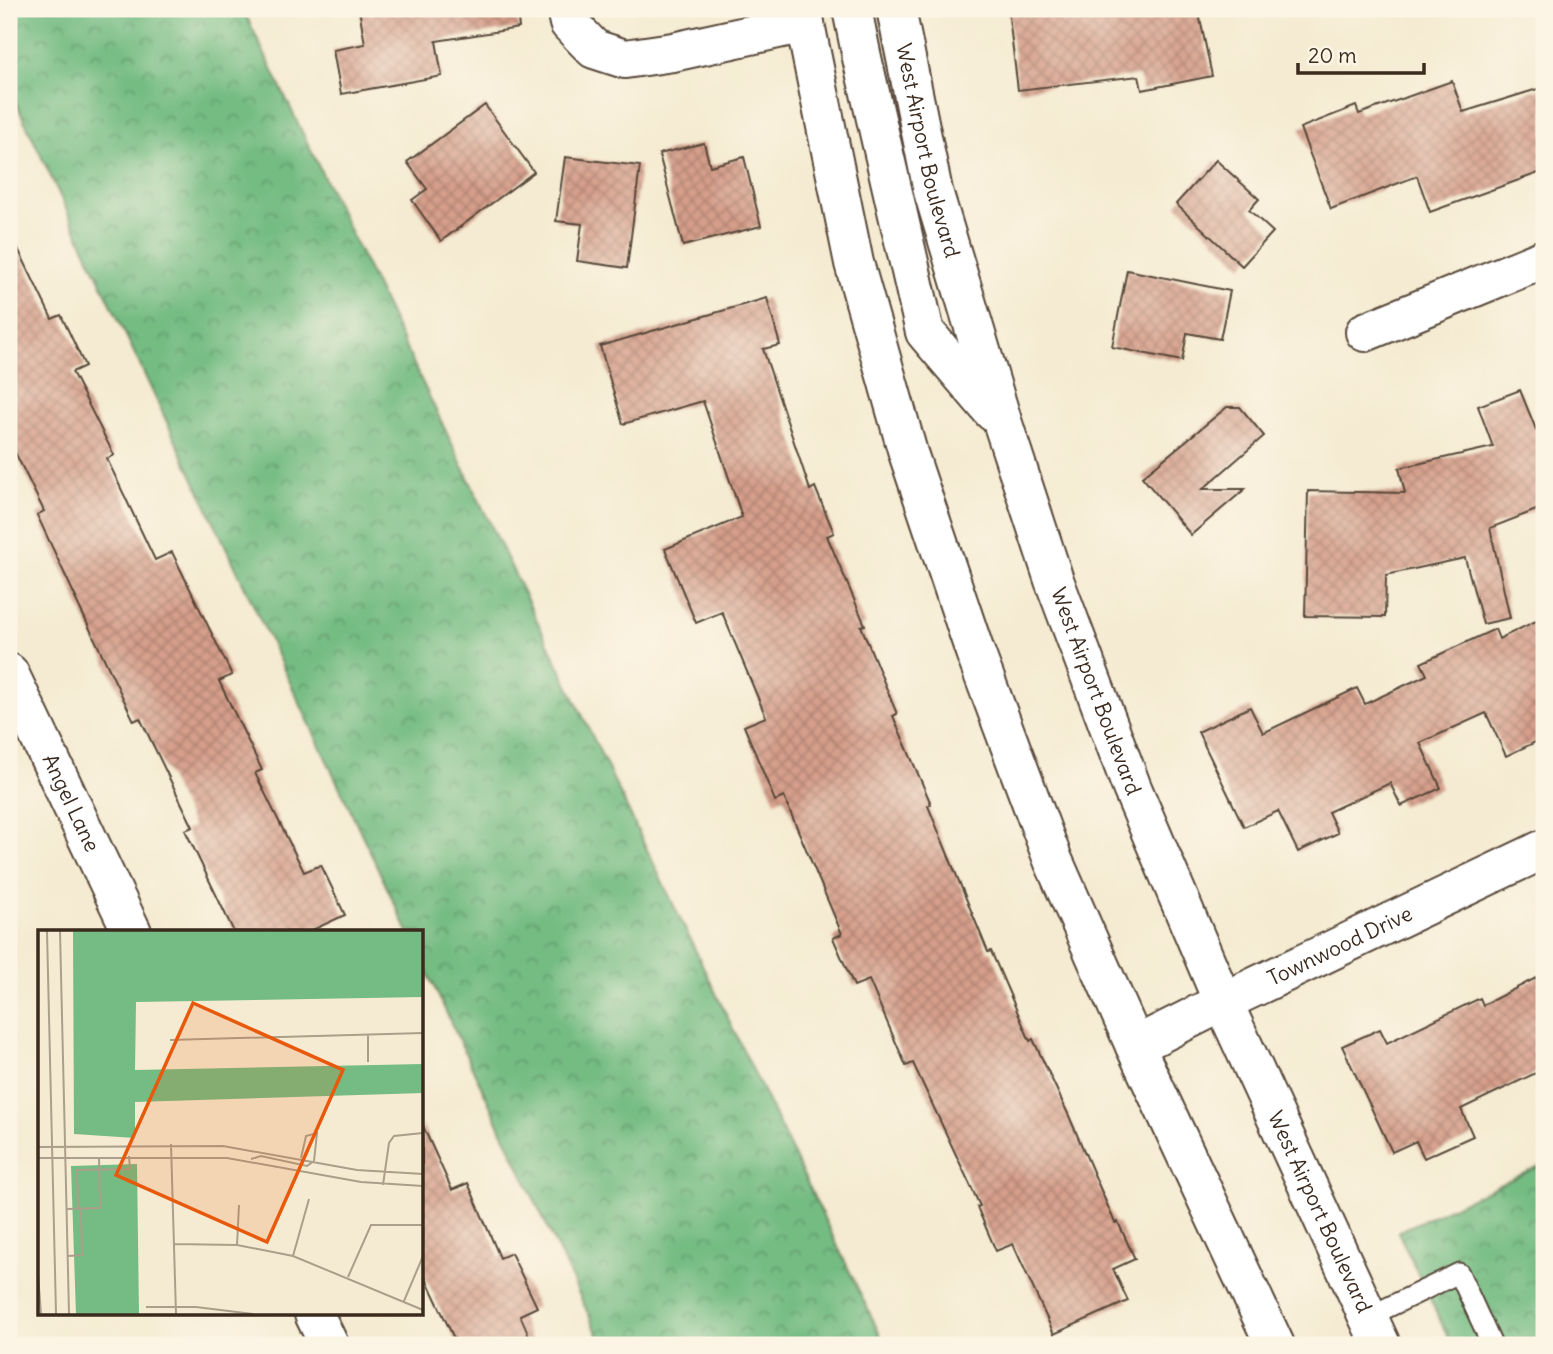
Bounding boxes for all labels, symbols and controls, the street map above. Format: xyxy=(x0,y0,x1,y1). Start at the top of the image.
scale bar xyxy=(1298,32,1424,76)
street label: West Airport Boulevard xyxy=(890,41,966,261)
text: 20 m xyxy=(1308,42,1357,69)
street label: West Airport Boulevard xyxy=(1045,584,1147,799)
street label: Angel Lane xyxy=(36,750,106,856)
street label: Townwood Drive xyxy=(1263,900,1417,992)
inset map xyxy=(38,930,424,1316)
street label: West Airport Boulevard xyxy=(1262,1107,1378,1317)

